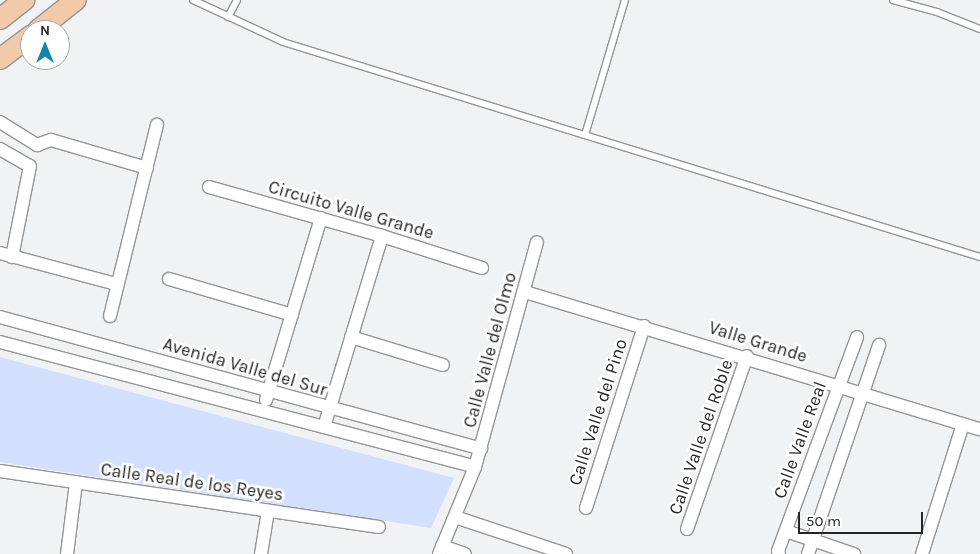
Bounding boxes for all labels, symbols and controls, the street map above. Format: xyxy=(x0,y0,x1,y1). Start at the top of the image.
north arrow xyxy=(20,20,70,70)
text: N xyxy=(40,22,50,39)
street label: Circuito Valle Grande xyxy=(266,176,436,244)
street label: Calle Valle del Olmo xyxy=(459,270,521,430)
street label: Valle Grande xyxy=(706,317,810,367)
street label: Avenida Valle del Sur xyxy=(160,333,330,401)
street label: Calle Valle del Pino xyxy=(564,336,632,488)
street label: Calle Valle del Roble xyxy=(664,357,738,517)
street label: Calle Valle Real xyxy=(769,379,831,501)
street label: Calle Real de los Reyes xyxy=(99,458,285,506)
scale bar xyxy=(800,502,925,534)
text: 50 m xyxy=(806,512,841,530)

